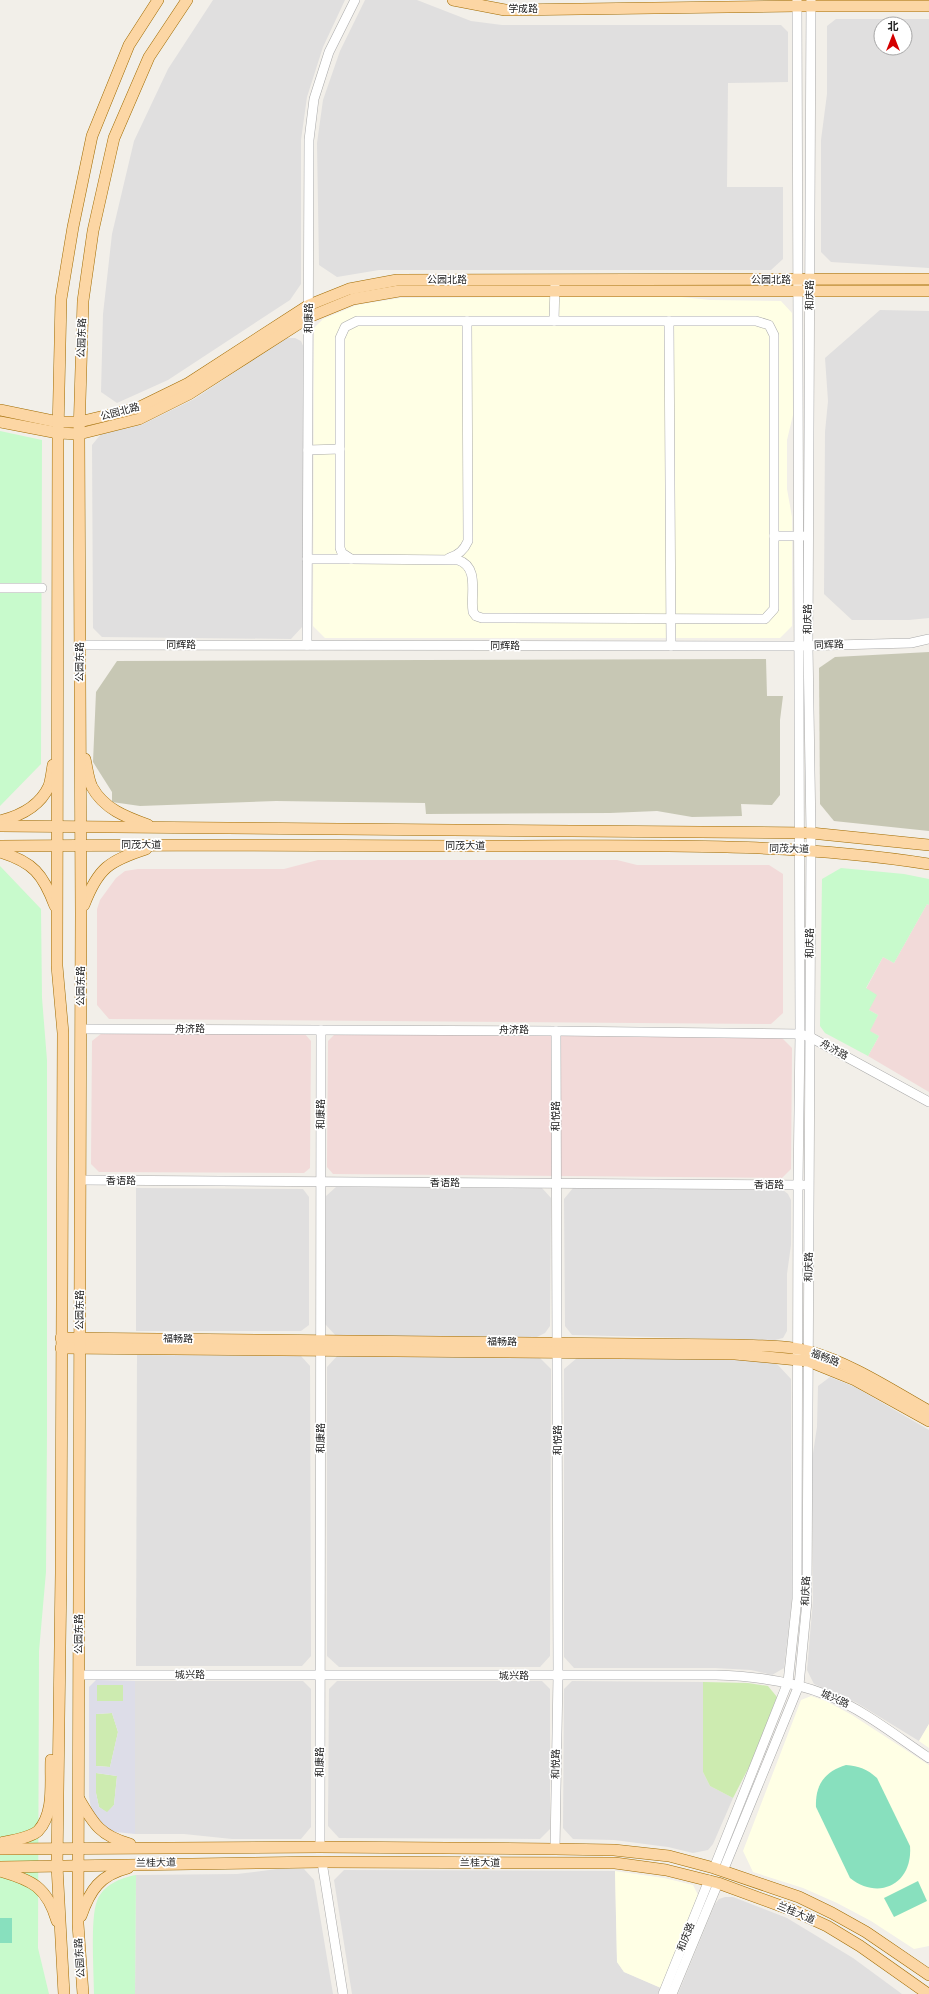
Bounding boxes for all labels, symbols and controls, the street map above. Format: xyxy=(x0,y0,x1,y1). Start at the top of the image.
street label: 学成路 xyxy=(508,3,538,15)
north arrow xyxy=(873,16,913,56)
text: 北 xyxy=(888,20,899,33)
street label: 公园北路 xyxy=(427,274,467,286)
street label: 公园北路 xyxy=(751,274,791,286)
street label: 和庆路 xyxy=(804,280,816,310)
street label: 和康路 xyxy=(303,303,315,333)
street label: 公园东路 xyxy=(75,318,89,358)
street label: 公园北路 xyxy=(99,401,141,423)
street label: 和庆路 xyxy=(802,604,814,634)
street label: 同辉路 xyxy=(814,638,844,652)
street label: 同辉路 xyxy=(166,639,196,651)
street label: 同辉路 xyxy=(490,640,520,652)
street label: 公园东路 xyxy=(74,642,86,682)
street label: 同茂大道 xyxy=(121,839,161,851)
street label: 同茂大道 xyxy=(445,840,485,852)
street label: 同茂大道 xyxy=(769,843,809,855)
street label: 和庆路 xyxy=(804,928,816,958)
street label: 公园东路 xyxy=(75,966,87,1006)
street label: 舟济路 xyxy=(175,1023,205,1035)
street label: 舟济路 xyxy=(499,1024,529,1036)
street label: 舟济路 xyxy=(818,1037,850,1063)
street label: 和康路 xyxy=(315,1099,327,1129)
street label: 和悦路 xyxy=(550,1101,562,1131)
street label: 香语路 xyxy=(106,1175,136,1187)
street label: 香语路 xyxy=(430,1177,460,1189)
street label: 香语路 xyxy=(754,1179,784,1191)
street label: 和庆路 xyxy=(803,1252,815,1282)
street label: 公园东路 xyxy=(74,1290,86,1330)
street label: 福畅路 xyxy=(163,1333,193,1345)
street label: 福畅路 xyxy=(487,1336,517,1348)
street label: 福畅路 xyxy=(809,1347,841,1369)
street label: 和康路 xyxy=(315,1423,327,1453)
street label: 和悦路 xyxy=(552,1425,564,1455)
street label: 和庆路 xyxy=(799,1576,813,1606)
street label: 公园东路 xyxy=(73,1614,85,1654)
street label: 城兴路 xyxy=(175,1669,205,1681)
street label: 城兴路 xyxy=(499,1670,529,1682)
street label: 城兴路 xyxy=(819,1687,851,1711)
street label: 和康路 xyxy=(314,1747,326,1777)
street label: 和悦路 xyxy=(550,1749,562,1779)
street label: 兰桂大道 xyxy=(136,1857,176,1869)
street label: 兰桂大道 xyxy=(460,1857,500,1869)
street label: 兰桂大道 xyxy=(775,1900,817,1926)
street label: 和庆路 xyxy=(675,1921,697,1953)
street label: 公园东路 xyxy=(73,1938,87,1978)

